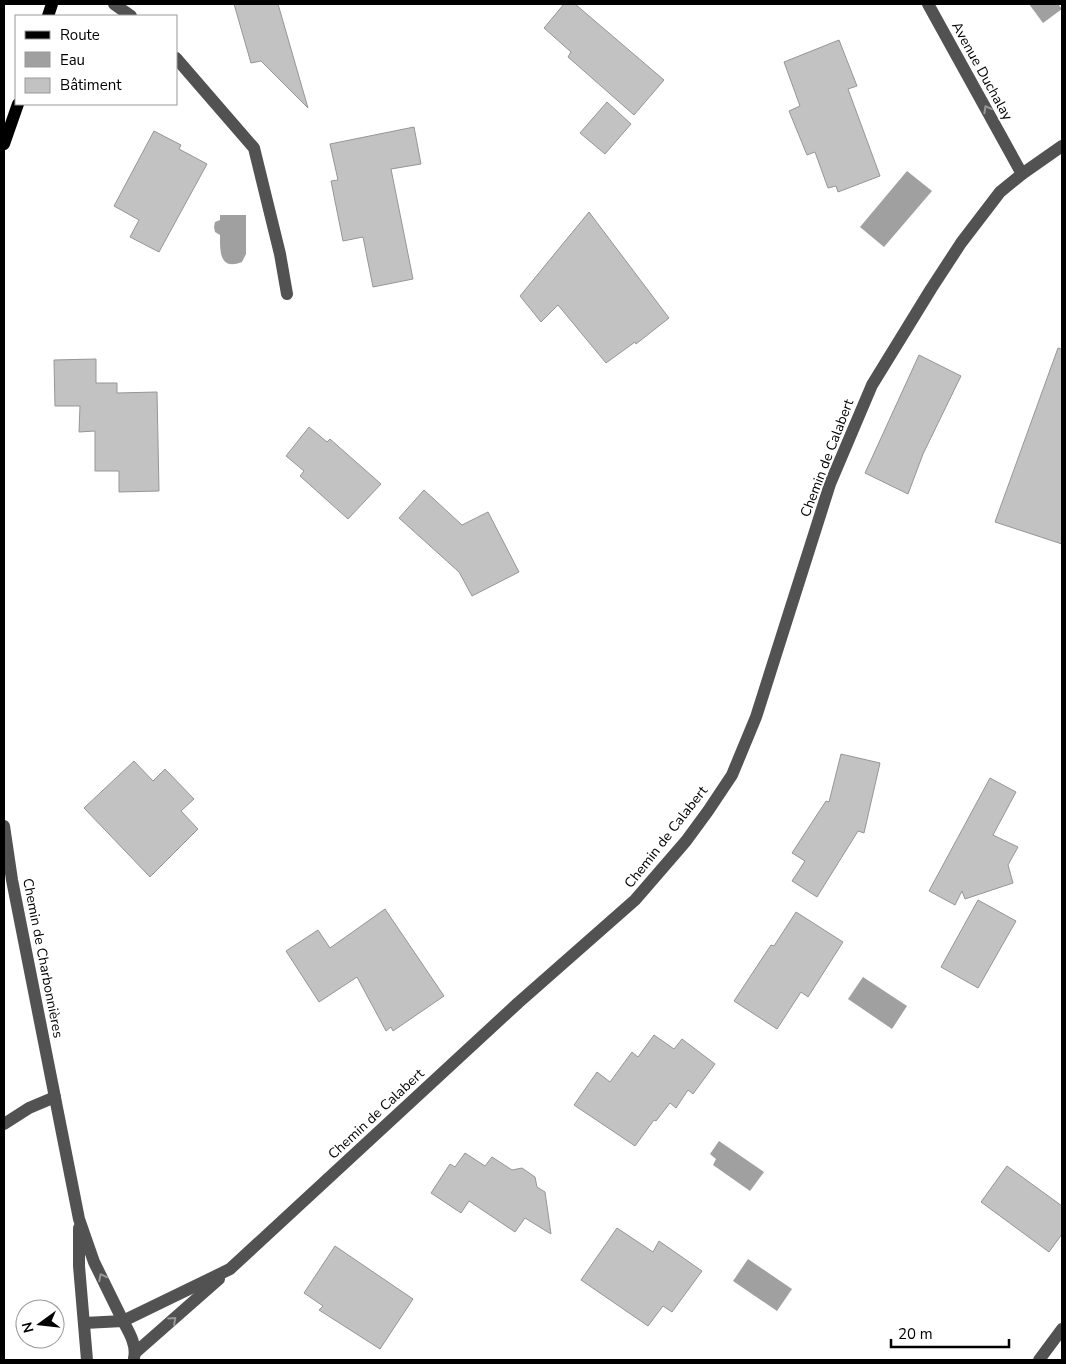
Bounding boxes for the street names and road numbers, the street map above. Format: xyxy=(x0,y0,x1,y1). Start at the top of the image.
street label: Avenue Duchalay xyxy=(947,18,1017,124)
street label: Chemin de Calabert xyxy=(796,396,858,520)
street label: Chemin de Calabert xyxy=(620,782,712,892)
street label: Chemin de Charbonnières xyxy=(18,877,68,1040)
street label: Chemin de Calabert xyxy=(324,1064,428,1164)

